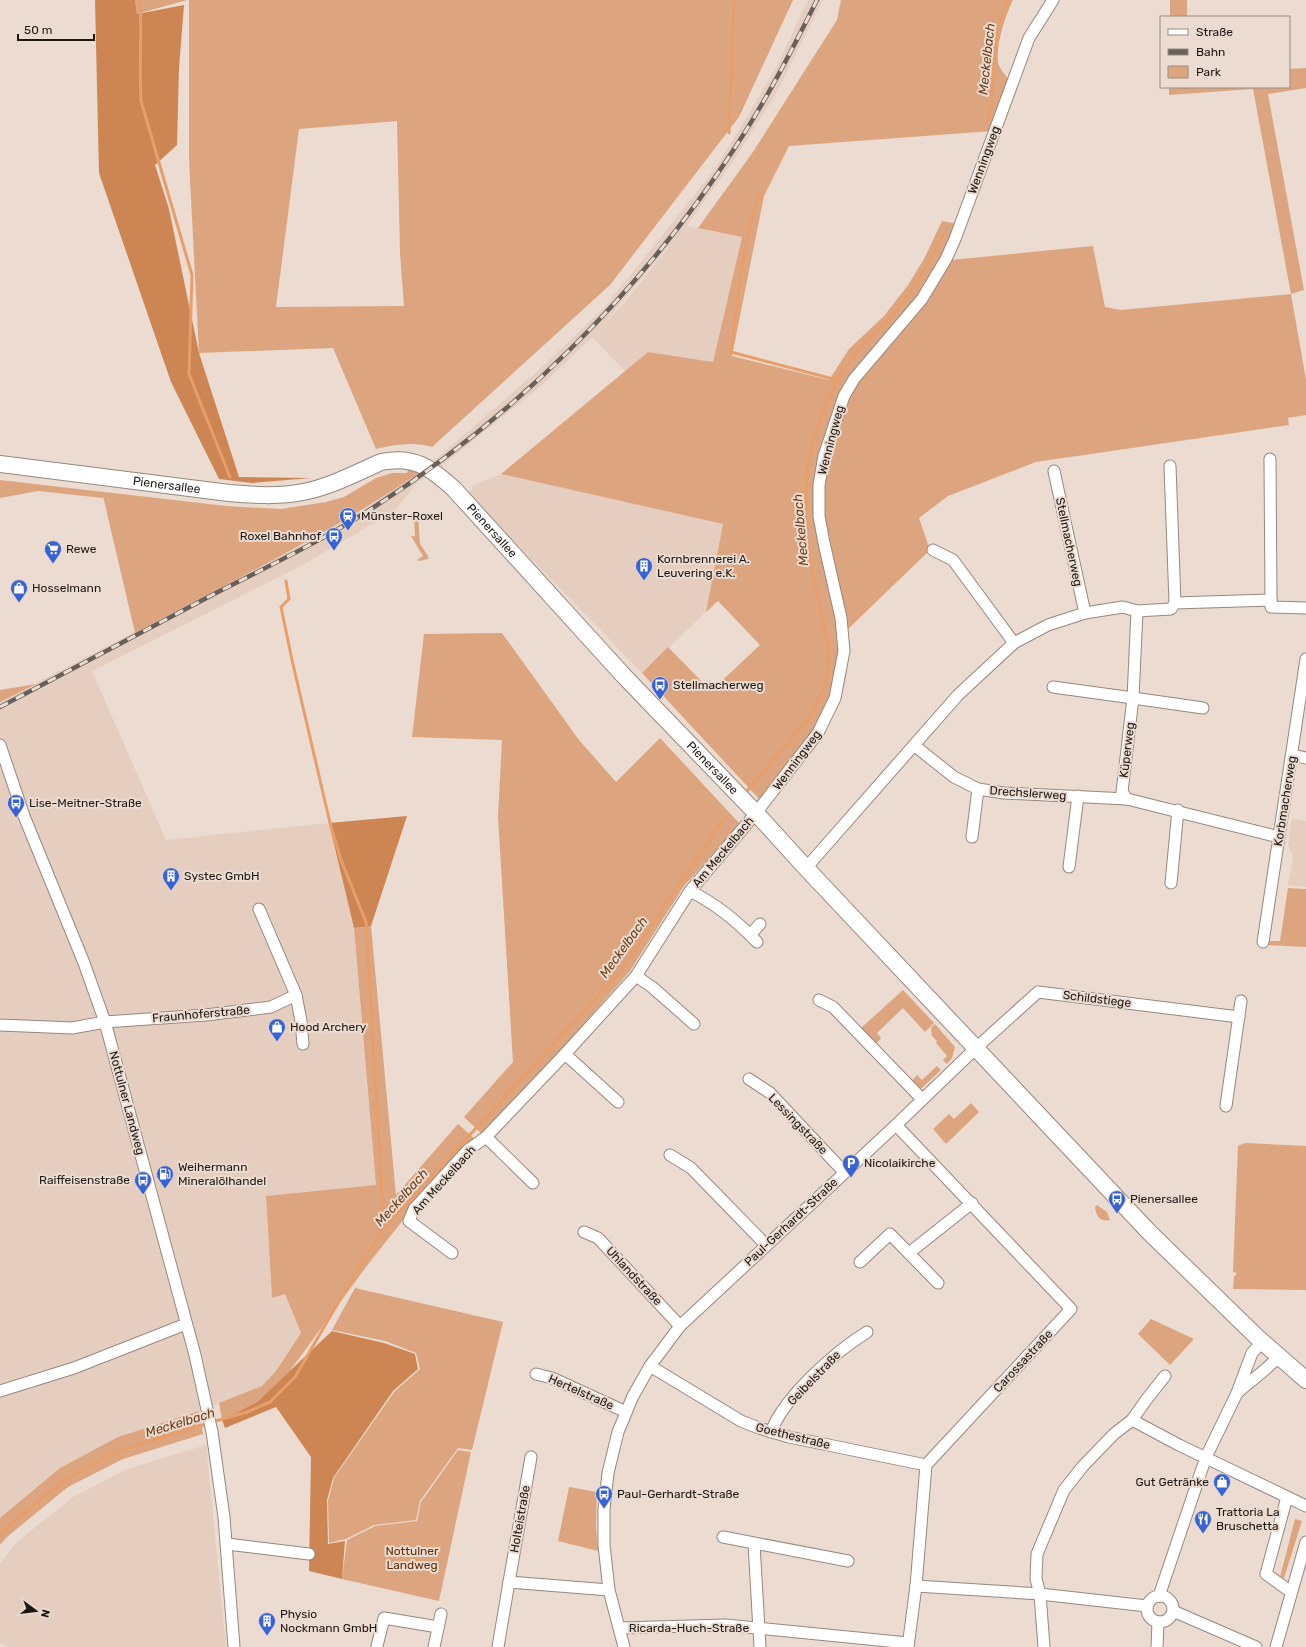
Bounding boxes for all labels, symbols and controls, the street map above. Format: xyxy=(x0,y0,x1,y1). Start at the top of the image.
scale bar xyxy=(18,16,94,42)
legend xyxy=(1160,16,1290,88)
water label: Meckelbach xyxy=(975,22,998,96)
text: 50 m xyxy=(24,23,52,37)
text: Straße xyxy=(1196,25,1233,39)
text: Bahn xyxy=(1196,45,1225,59)
text: Park xyxy=(1196,65,1222,79)
street label: Wenningweg xyxy=(965,124,1003,196)
street label: Wenningweg xyxy=(815,404,847,476)
street label: Pienersallee xyxy=(132,474,202,496)
water label: Meckelbach xyxy=(790,493,811,566)
street label: Stellmacherweg xyxy=(1053,496,1085,588)
street label: Pienersallee xyxy=(464,501,520,561)
station icon: Münster-Roxel xyxy=(338,506,358,531)
place label: Münster-Roxel xyxy=(361,509,443,523)
bus stop icon: Roxel Bahnhof xyxy=(324,526,344,551)
place label: Roxel Bahnhof xyxy=(240,529,321,543)
supermarket icon: Rewe xyxy=(43,539,63,564)
place label: Rewe xyxy=(66,542,97,556)
place label: Kornbrennerei A. Leuvering e.K. xyxy=(657,552,750,580)
building icon: Kornbrennerei A. Leuvering e.K. xyxy=(634,556,654,581)
shop icon: Hosselmann xyxy=(9,578,29,603)
place label: Hosselmann xyxy=(32,581,101,595)
bus stop icon: Stellmacherweg xyxy=(650,675,670,700)
place label: Stellmacherweg xyxy=(673,678,764,692)
street label: Küperweg xyxy=(1117,721,1137,779)
street label: Wenningweg xyxy=(770,727,824,793)
street label: Pienersallee xyxy=(684,739,741,797)
street label: Korbmacherweg xyxy=(1271,755,1299,847)
street label: Drechslerweg xyxy=(989,783,1067,803)
bus stop icon: Lise-Meitner-Straße xyxy=(6,793,26,818)
place label: Lise-Meitner-Straße xyxy=(29,796,142,810)
street label: Am Meckelbach xyxy=(689,814,757,890)
building icon: Systec GmbH xyxy=(161,866,181,891)
place label: Systec GmbH xyxy=(184,869,260,883)
water label: Meckelbach xyxy=(596,914,651,981)
street label: Schildstiege xyxy=(1062,988,1132,1010)
street label: Fraunhoferstraße xyxy=(152,1003,251,1025)
shop icon: Hood Archery xyxy=(267,1017,287,1042)
place label: Hood Archery xyxy=(290,1020,367,1034)
street label: Nottulner Landweg xyxy=(106,1049,148,1157)
street label: Lessingstraße xyxy=(766,1091,831,1157)
street label: Am Meckelbach xyxy=(409,1143,479,1217)
parking icon: Nicolaikirche xyxy=(841,1153,861,1178)
place label: Nicolaikirche xyxy=(864,1156,936,1170)
place label: Weihermann Mineralölhandel xyxy=(178,1160,266,1188)
fuel station icon: Weihermann Mineralölhandel xyxy=(155,1164,175,1189)
water label: Meckelbach xyxy=(372,1165,431,1229)
bus stop icon: Raiffeisenstraße xyxy=(133,1170,153,1195)
place label: Raiffeisenstraße xyxy=(39,1173,130,1187)
street label: Paul-Gerhardt-Straße xyxy=(741,1175,841,1269)
bus stop icon: Pienersallee xyxy=(1107,1189,1127,1214)
place label: Pienersallee xyxy=(1130,1192,1198,1206)
street label: Uhlandstraße xyxy=(603,1244,665,1309)
street label: Carossastraße xyxy=(990,1327,1056,1395)
street label: Geibelstraße xyxy=(785,1348,844,1408)
street label: Hertelstraße xyxy=(546,1371,616,1413)
water label: Meckelbach xyxy=(144,1405,217,1440)
street label: Goethestraße xyxy=(754,1420,832,1452)
shop icon: Gut Getränke xyxy=(1212,1472,1232,1497)
place label: Gut Getränke xyxy=(1135,1475,1209,1489)
street label: Holteistraße xyxy=(507,1484,533,1554)
bus stop icon: Paul-Gerhardt-Straße xyxy=(594,1484,614,1509)
place label: Paul-Gerhardt-Straße xyxy=(617,1487,740,1501)
place label: Trattoria La Bruschetta xyxy=(1216,1505,1280,1533)
restaurant icon: Trattoria La Bruschetta xyxy=(1193,1509,1213,1534)
park label: Nottulner Landweg xyxy=(385,1544,439,1572)
north arrow xyxy=(16,1591,56,1631)
place label: Physio Nockmann GmbH xyxy=(280,1607,377,1635)
text: N xyxy=(38,1608,52,1619)
building icon: Physio Nockmann GmbH xyxy=(257,1611,277,1636)
street label: Ricarda-Huch-Straße xyxy=(629,1621,749,1635)

